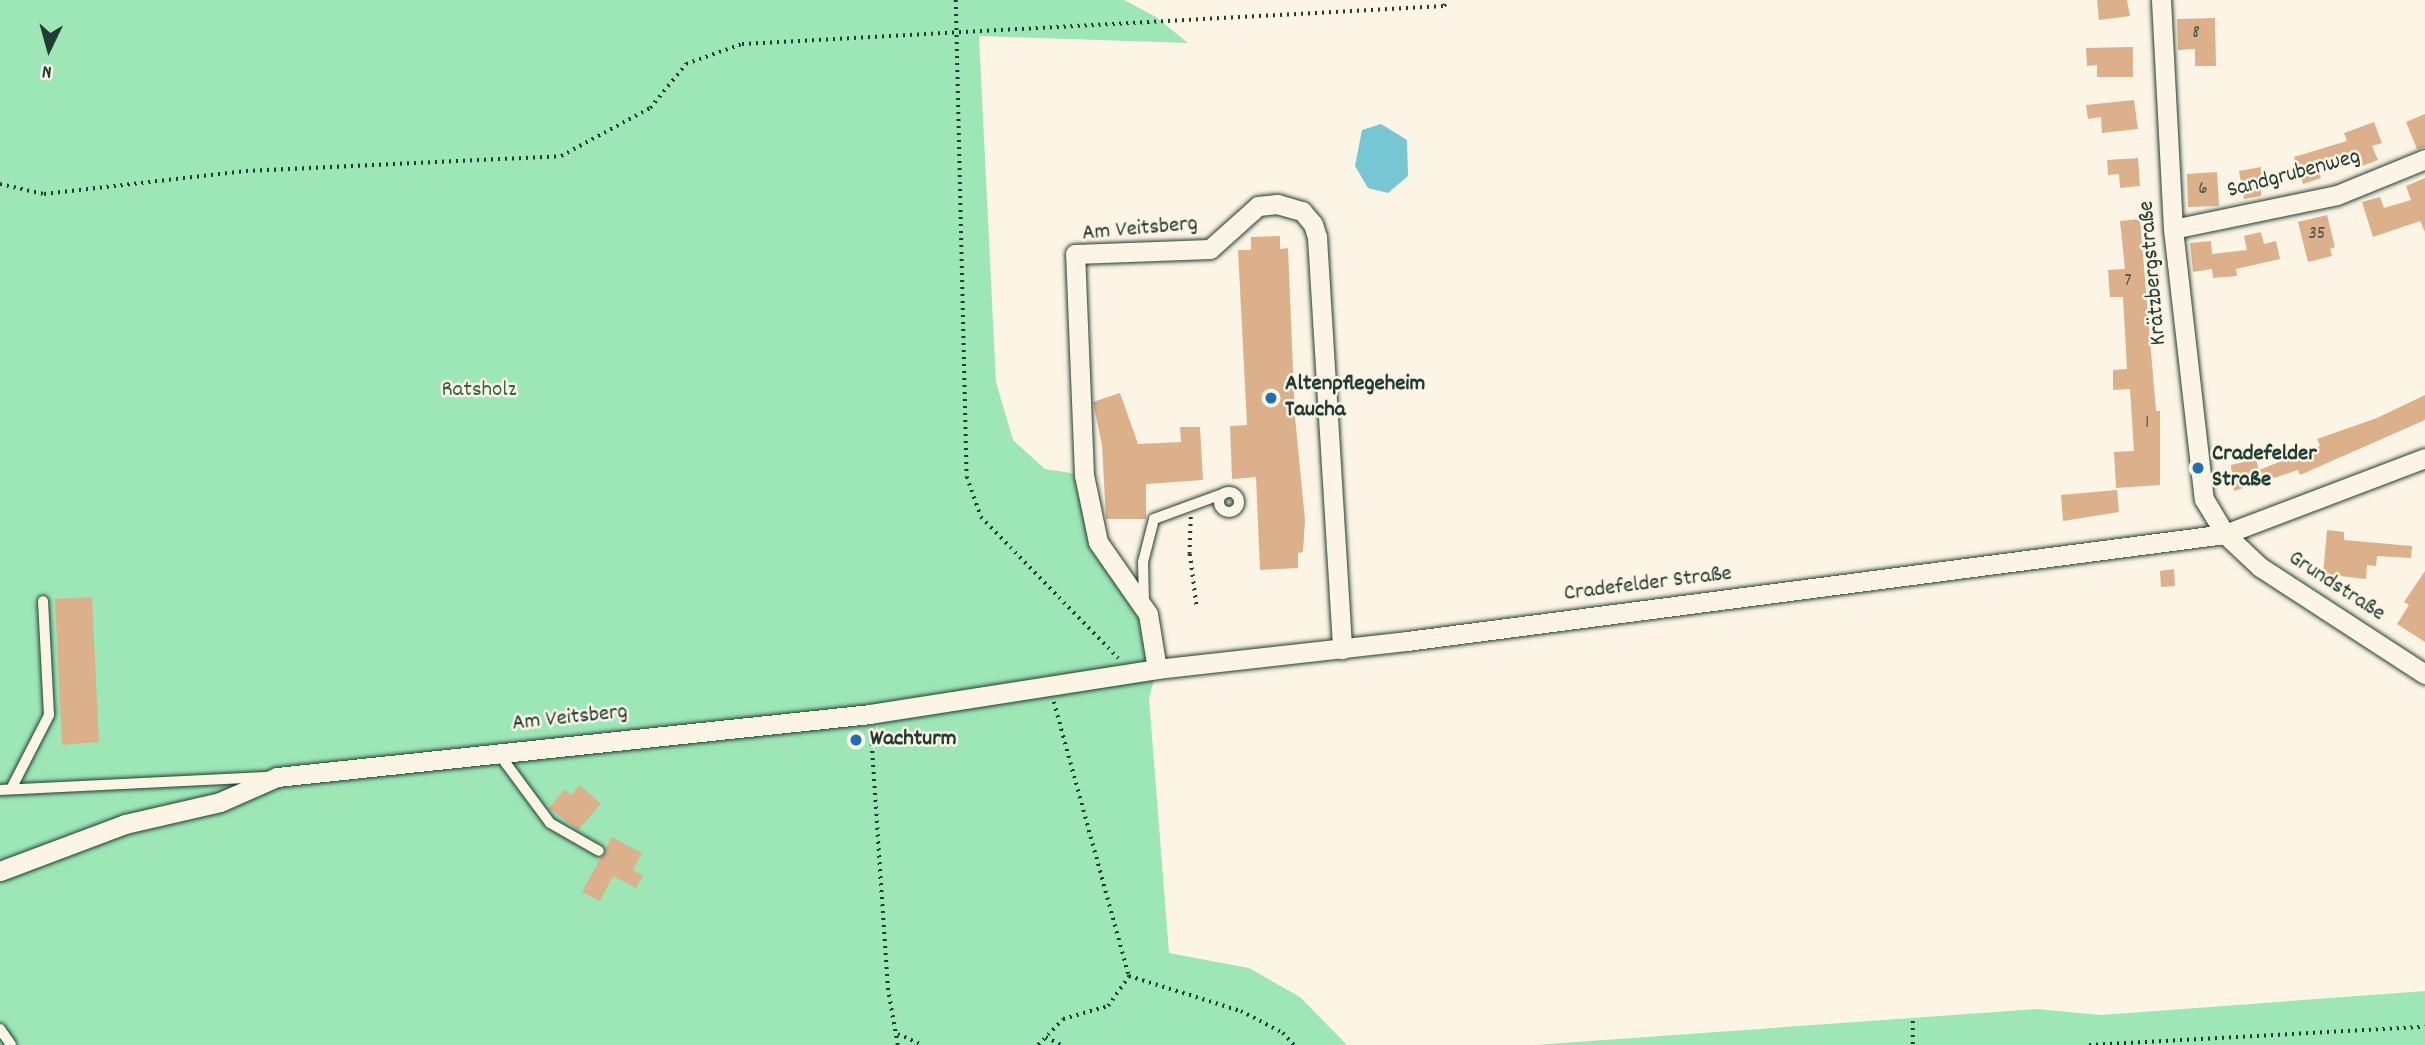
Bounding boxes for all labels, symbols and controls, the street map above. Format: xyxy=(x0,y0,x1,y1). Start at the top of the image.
north arrow xyxy=(14,14,84,84)
house number: 8 xyxy=(2192,23,2200,45)
text: N xyxy=(41,57,53,84)
street label: Sandgrubenweg xyxy=(2224,144,2364,206)
house number: 6 xyxy=(2198,179,2208,201)
street label: Krätzbergstraße xyxy=(2134,200,2174,346)
street label: Am Veitsberg xyxy=(1081,211,1199,249)
house number: 35 xyxy=(2308,224,2326,246)
house number: 7 xyxy=(2124,271,2132,293)
place label: Altenpflegeheim Taucha xyxy=(1285,371,1425,425)
park label: Ratsholz xyxy=(441,377,517,405)
marker: Altenpflegeheim Taucha xyxy=(1263,390,1279,406)
house number: 1 xyxy=(2145,413,2149,435)
place label: Cradefelder Straße xyxy=(2212,441,2317,495)
marker: Cradefelder Straße xyxy=(2190,460,2206,476)
street label: Grundstraße xyxy=(2282,545,2390,629)
street label: Cradefelder Straße xyxy=(1562,561,1734,609)
street label: Am Veitsberg xyxy=(511,699,629,739)
place label: Wachturm xyxy=(870,726,957,754)
marker: Wachturm xyxy=(848,732,864,748)

